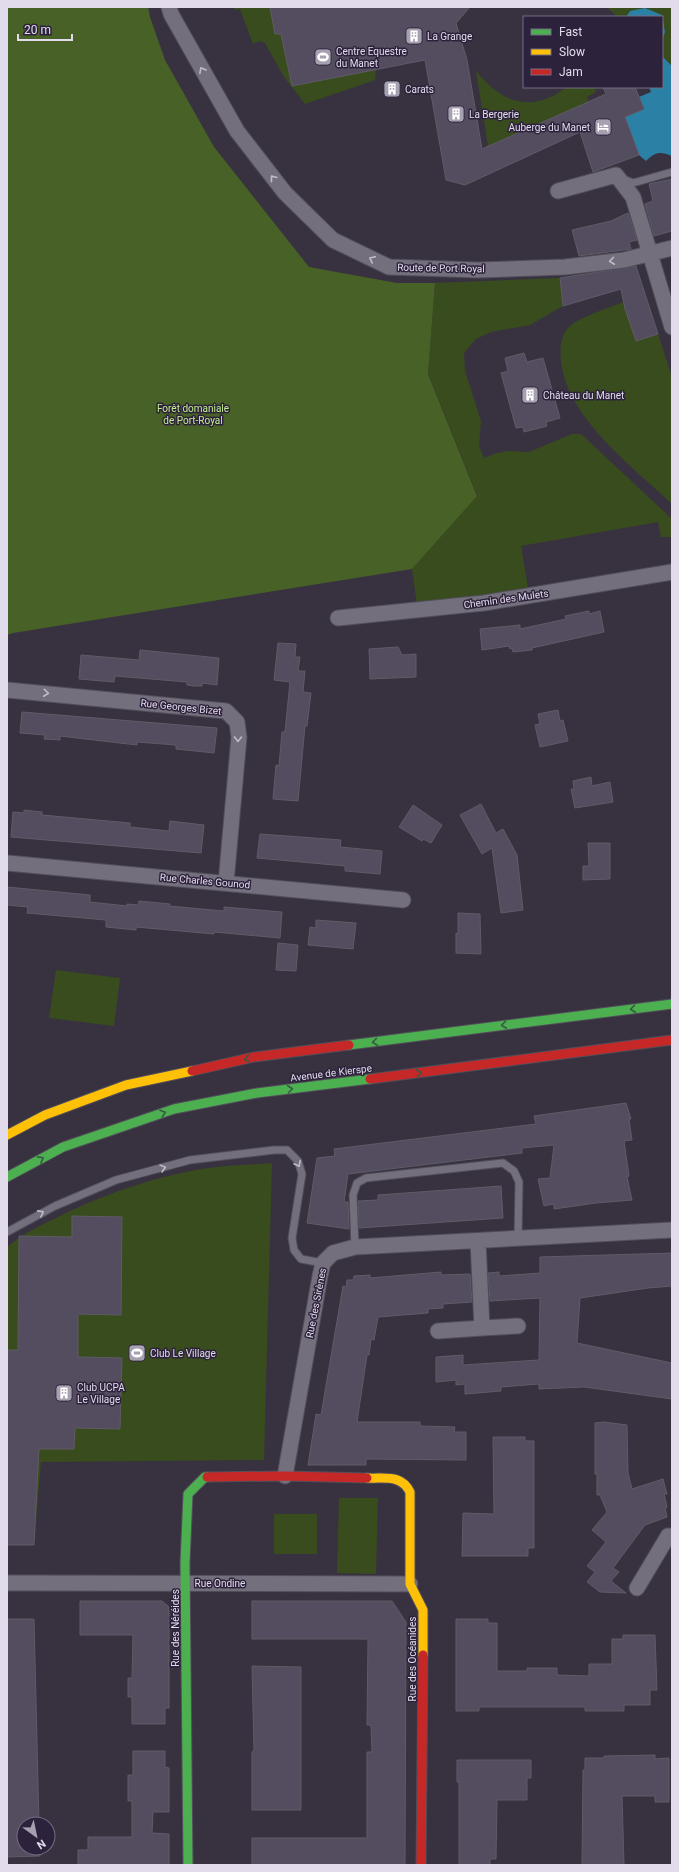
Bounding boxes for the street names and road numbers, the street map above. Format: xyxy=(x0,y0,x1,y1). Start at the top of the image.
street label: Route de Port Royal xyxy=(397,262,485,274)
street label: Chemin des Mulets xyxy=(463,588,549,610)
street label: Rue Georges Bizet xyxy=(140,697,222,717)
street label: Rue Charles Gounod xyxy=(159,872,251,890)
street label: Avenue de Kierspe xyxy=(290,1063,372,1083)
street label: Rue des Sirènes xyxy=(304,1267,328,1339)
street label: Rue Ondine xyxy=(195,1578,245,1589)
street label: Rue des Néréides xyxy=(170,1589,181,1667)
street label: Rue des Océanides xyxy=(407,1617,418,1701)

